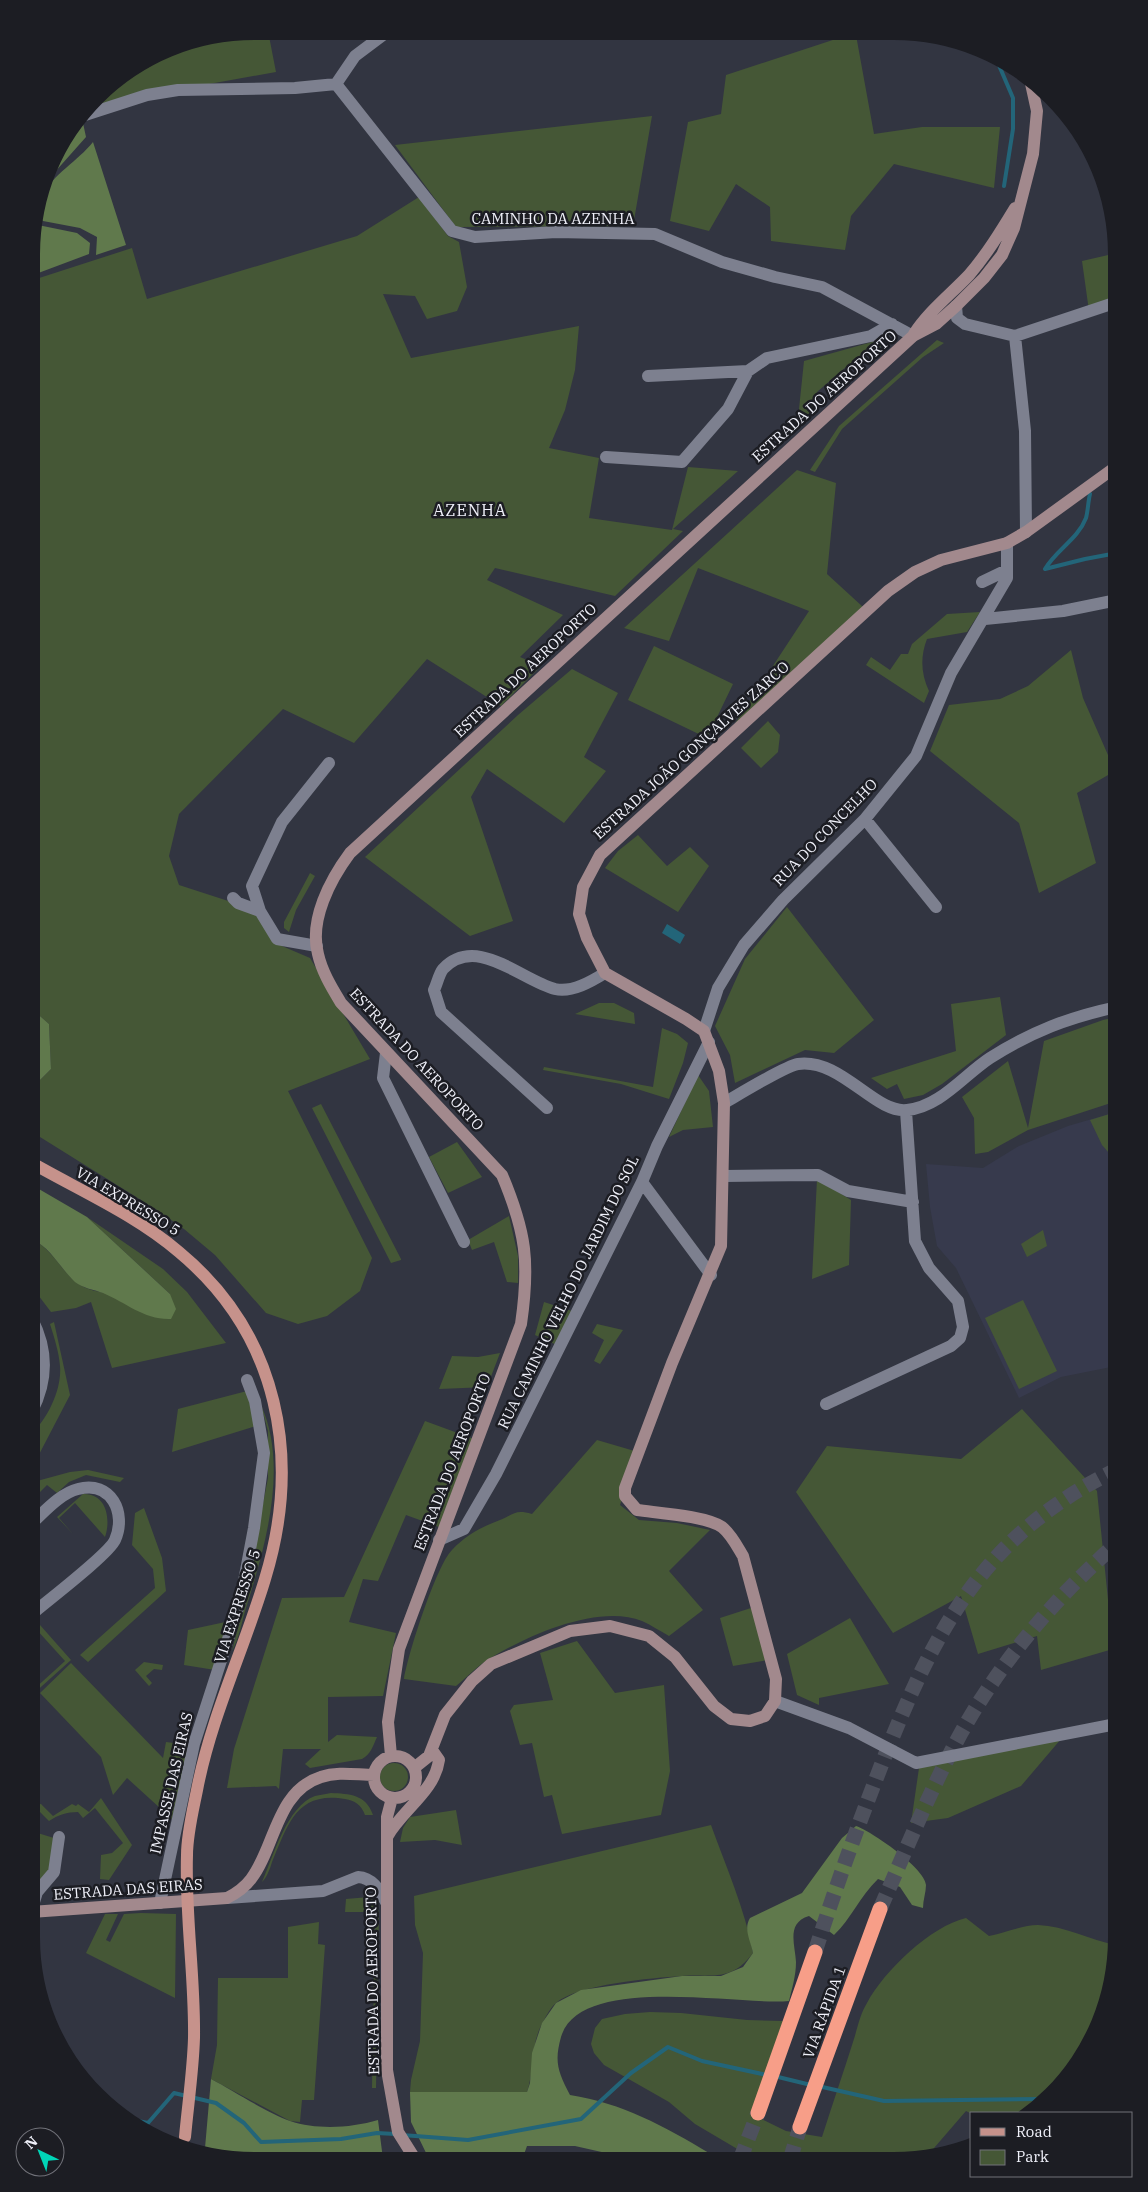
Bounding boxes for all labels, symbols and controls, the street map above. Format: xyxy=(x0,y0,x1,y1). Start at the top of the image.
street label: CAMINHO DA AZENHA xyxy=(472,209,635,228)
street label: ESTRADA DO AEROPORTO xyxy=(748,326,900,466)
district label: AZENHA xyxy=(433,500,507,520)
street label: ESTRADA DO AEROPORTO xyxy=(450,599,600,741)
street label: ESTRADA JOÃO GONÇALVES ZARCO xyxy=(589,657,793,843)
street label: RUA DO CONCELHO xyxy=(769,774,881,890)
street label: ESTRADA DO AEROPORTO xyxy=(346,984,488,1134)
street label: RUA CAMINHO VELHO DO JARDIM DO SOL xyxy=(493,1152,643,1432)
street label: VIA EXPRESSO 5 xyxy=(72,1162,184,1240)
street label: ESTRADA DO AEROPORTO xyxy=(409,1371,495,1553)
street label: VIA EXPRESSO 5 xyxy=(210,1547,264,1665)
street label: IMPASSE DAS EIRAS xyxy=(145,1710,197,1856)
street label: ESTRADA DAS EIRAS xyxy=(53,1874,203,1904)
street label: ESTRADA DO AEROPORTO xyxy=(361,1887,383,2075)
street label: VIA RÁPIDA 1 xyxy=(798,1963,850,2061)
legend xyxy=(970,2112,1133,2177)
text: Road xyxy=(1016,2122,1052,2141)
north arrow xyxy=(15,2127,65,2177)
text: N xyxy=(21,2132,41,2153)
text: Park xyxy=(1016,2147,1049,2166)

